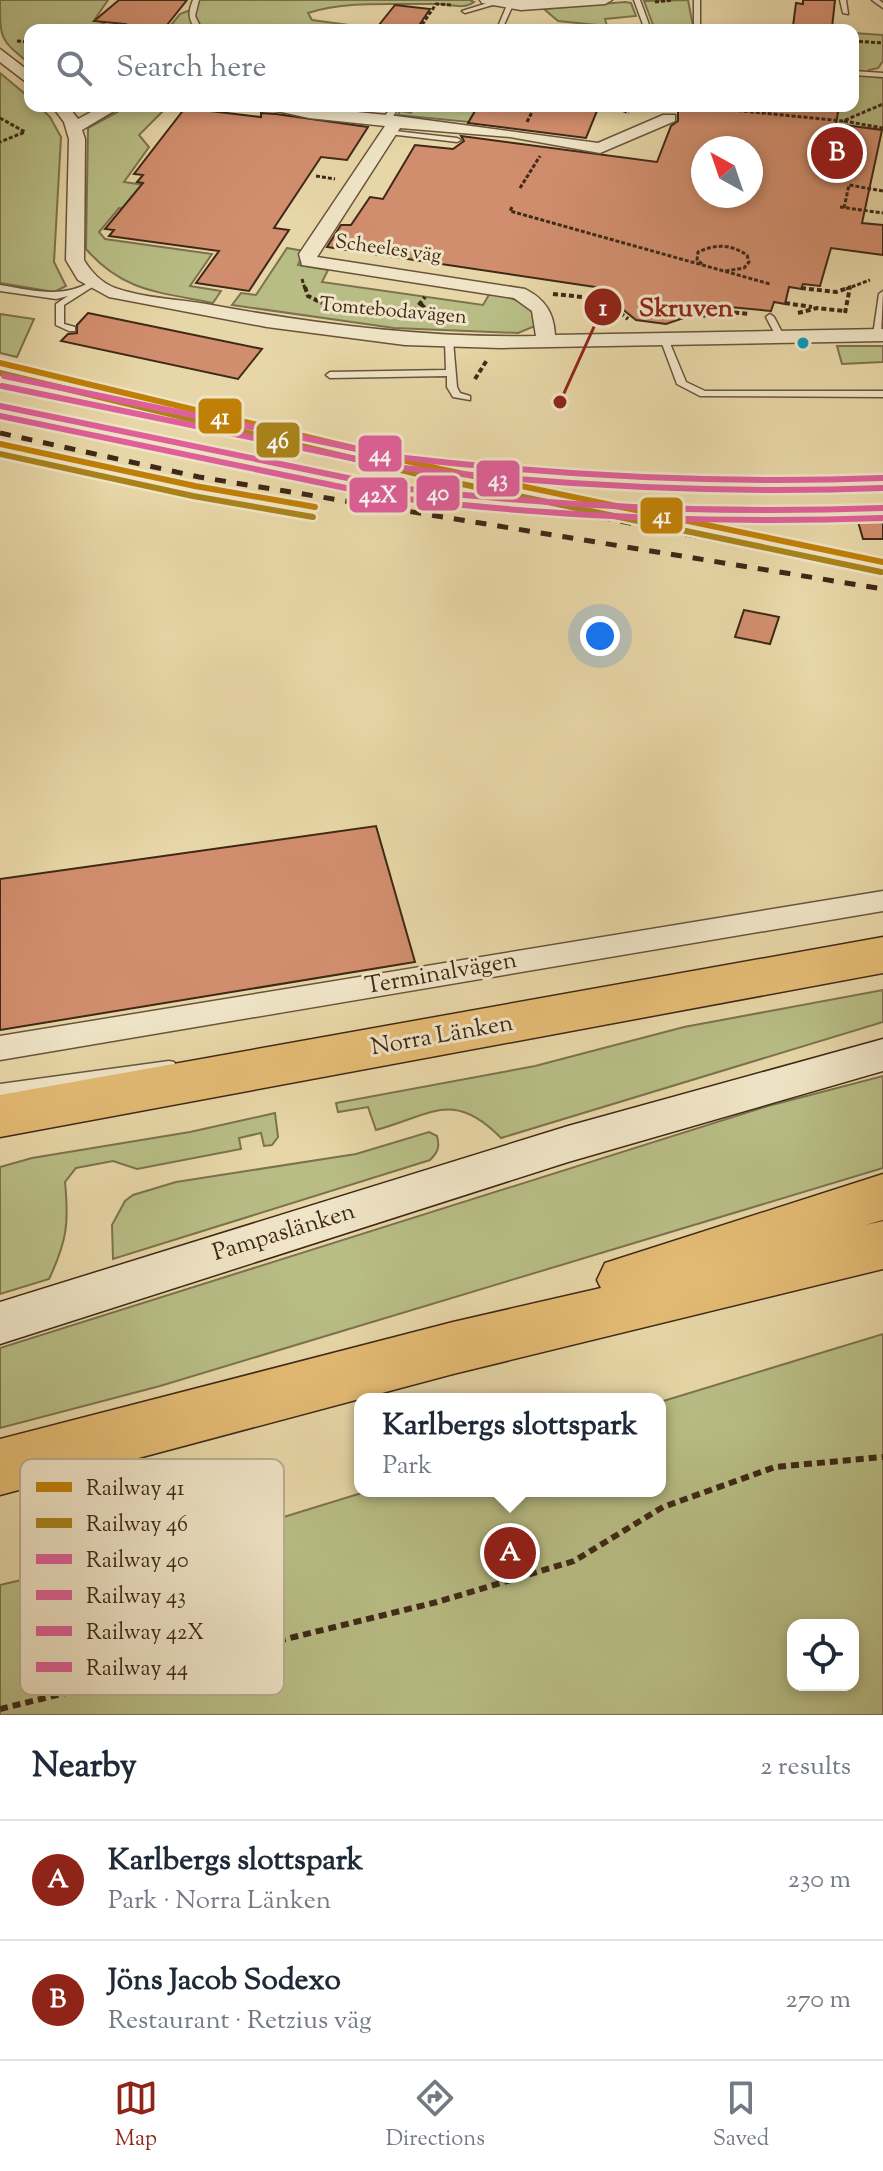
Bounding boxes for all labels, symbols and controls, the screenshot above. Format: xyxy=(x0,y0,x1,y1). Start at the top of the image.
search box xyxy=(24,24,859,112)
icon: search xyxy=(52,46,96,90)
text: Search here xyxy=(116,47,266,90)
pin: B xyxy=(811,123,863,183)
north arrow xyxy=(691,136,763,208)
street label: Scheeles väg xyxy=(333,228,443,272)
callout: Skruven xyxy=(583,282,750,332)
street label: Tomtebodavägen xyxy=(318,291,468,333)
text: Skruven xyxy=(639,291,734,328)
text: 1 xyxy=(599,292,608,326)
unlabelled marker xyxy=(795,335,811,351)
line badge: 41 xyxy=(197,397,243,435)
text: 41 xyxy=(210,403,230,435)
line badge: 46 xyxy=(255,421,301,459)
text: 46 xyxy=(266,427,289,459)
line badge: 44 xyxy=(357,434,403,473)
text: 44 xyxy=(368,440,391,472)
line badge: 43 xyxy=(475,459,521,498)
text: 43 xyxy=(487,465,508,497)
line badge: 40 xyxy=(415,474,461,512)
line badge: 42X xyxy=(348,476,409,514)
text: 40 xyxy=(426,479,450,511)
text: 42X xyxy=(358,481,397,513)
line badge: 41 xyxy=(639,496,684,535)
text: 41 xyxy=(652,502,672,534)
your location xyxy=(580,616,620,656)
street label: Terminalvägen xyxy=(362,944,520,1004)
street label: Norra Länken xyxy=(368,1007,516,1065)
street label: Pampaslänken xyxy=(208,1195,360,1271)
popup xyxy=(354,1393,666,1497)
text: Karlbergs slottspark xyxy=(382,1405,638,1448)
text: Park xyxy=(382,1448,432,1485)
legend xyxy=(20,1459,284,1695)
text: Railway 41 xyxy=(86,1474,185,1506)
text: Railway 46 xyxy=(86,1510,188,1542)
pin: A xyxy=(484,1523,536,1583)
text: Railway 40 xyxy=(86,1546,189,1578)
text: Railway 43 xyxy=(86,1582,186,1614)
text: Railway 42X xyxy=(86,1618,204,1650)
map controls xyxy=(787,1619,859,1691)
button: locate xyxy=(787,1619,859,1691)
text: Railway 44 xyxy=(86,1654,188,1686)
text: Nearby xyxy=(32,1743,137,1792)
text: 2 results xyxy=(760,1749,851,1786)
text: Karlbergs slottspark xyxy=(108,1840,363,1883)
text: A xyxy=(47,1862,69,1899)
text: 230 m xyxy=(788,1862,851,1899)
text: Park · Norra Länken xyxy=(108,1883,331,1920)
text: Jöns Jacob Sodexo xyxy=(108,1960,341,2003)
text: B xyxy=(50,1982,66,2019)
text: 270 m xyxy=(786,1982,851,2019)
text: Restaurant · Retzius väg xyxy=(108,2003,372,2040)
tab: Map xyxy=(114,2076,158,2156)
tab: Directions xyxy=(386,2076,485,2156)
tab: Saved xyxy=(713,2076,769,2156)

